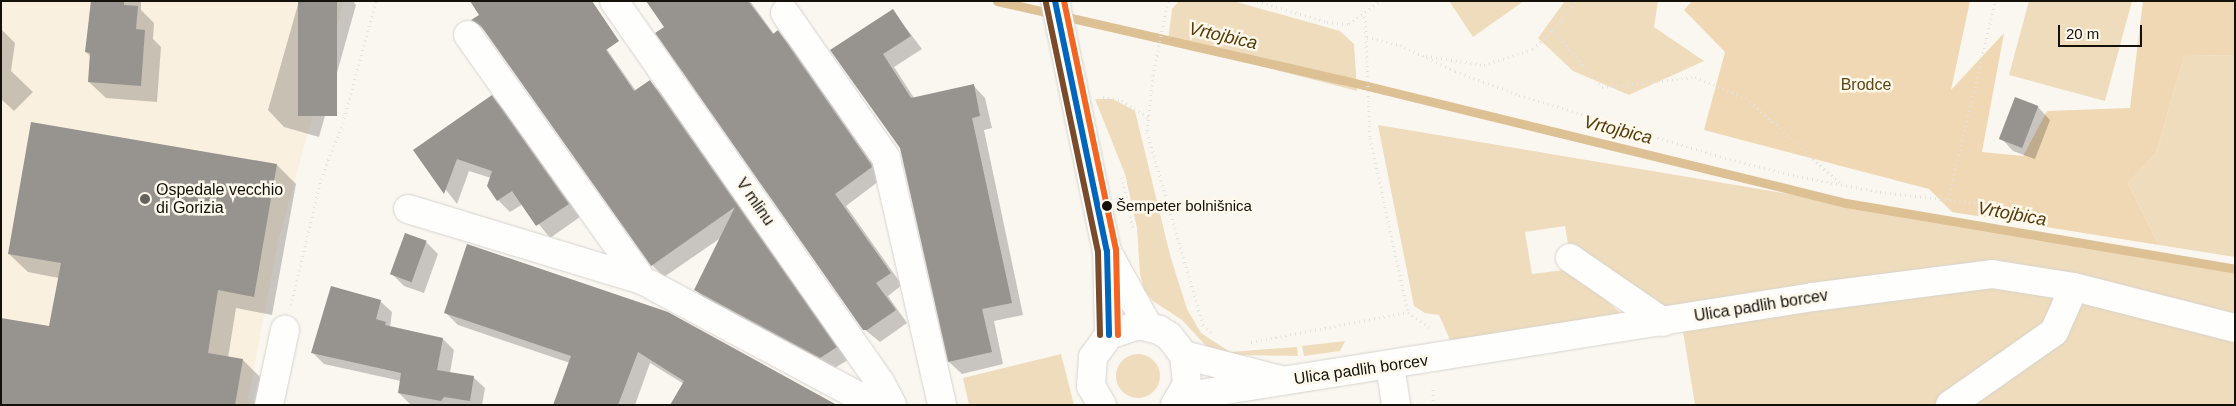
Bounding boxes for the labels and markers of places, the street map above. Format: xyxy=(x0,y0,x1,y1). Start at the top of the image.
place label: Ospedale vecchio di Gorizia xyxy=(156,180,283,218)
marker: Ospedale vecchio di Gorizia xyxy=(138,192,152,206)
place label: Šempeter bolnišnica xyxy=(1116,197,1252,215)
marker: Šempeter bolnišnica xyxy=(1102,201,1112,211)

